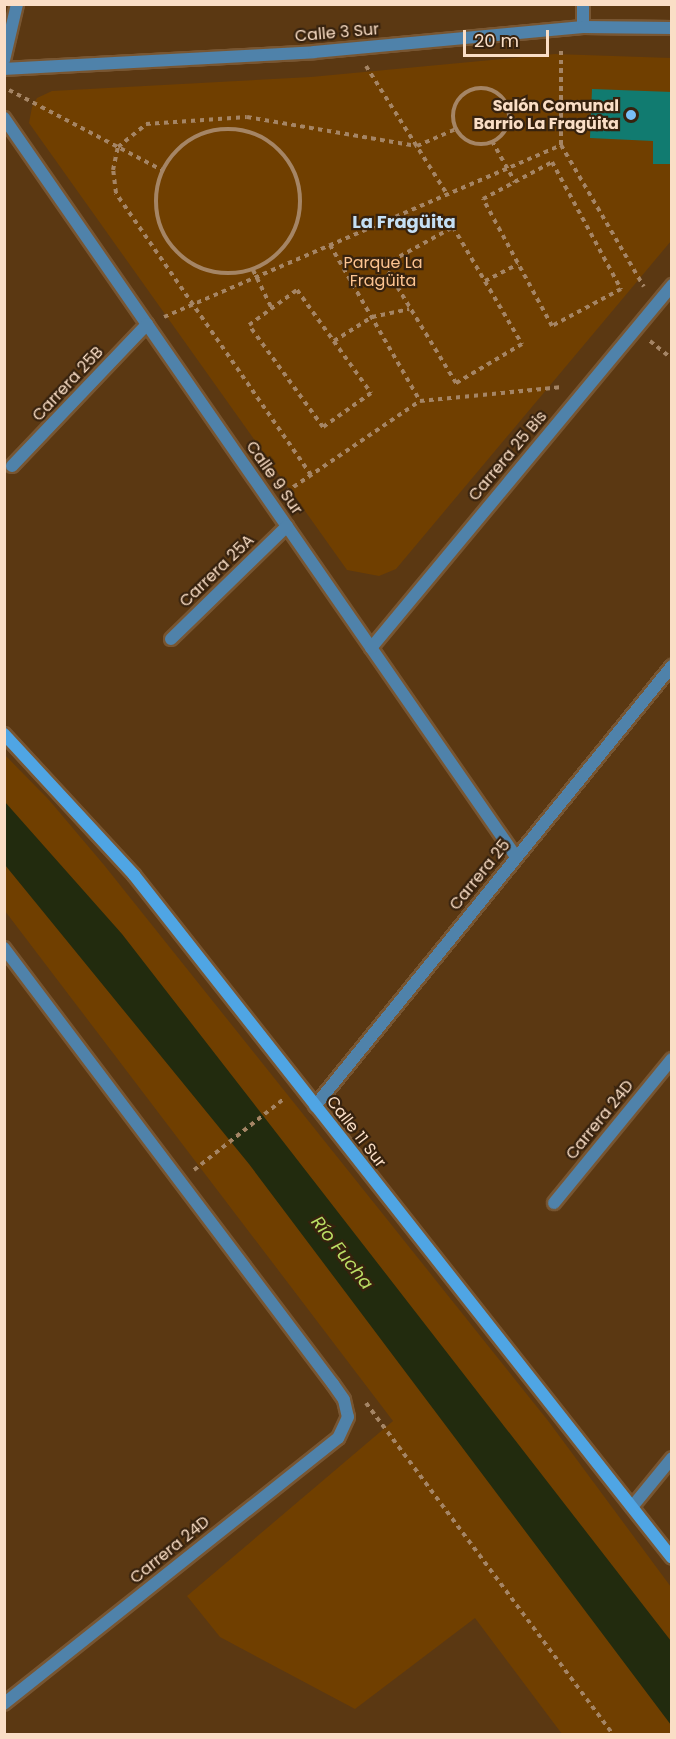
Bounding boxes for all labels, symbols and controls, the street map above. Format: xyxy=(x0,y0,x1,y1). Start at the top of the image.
scale bar xyxy=(466,18,552,56)
street label: Calle 3 Sur xyxy=(294,20,380,46)
text: 20 m xyxy=(474,28,519,53)
place label: Salón Comunal Barrio La Fragüita xyxy=(474,96,619,134)
marker: Salón Comunal Barrio La Fragüita xyxy=(624,108,638,122)
district label: La Fragüita xyxy=(352,211,456,233)
park label: Parque La Fragüita xyxy=(343,253,423,291)
street label: Carrera 25B xyxy=(29,343,107,425)
street label: Carrera 25 Bis xyxy=(465,407,551,505)
street label: Calle 9 Sur xyxy=(242,438,306,518)
street label: Carrera 25A xyxy=(176,531,258,611)
street label: Carrera 25 xyxy=(446,836,514,914)
street label: Carrera 24D xyxy=(562,1076,638,1164)
street label: Calle 11 Sur xyxy=(322,1092,390,1172)
water label: Río Fucha xyxy=(307,1212,377,1294)
street label: Carrera 24D xyxy=(126,1512,214,1588)

